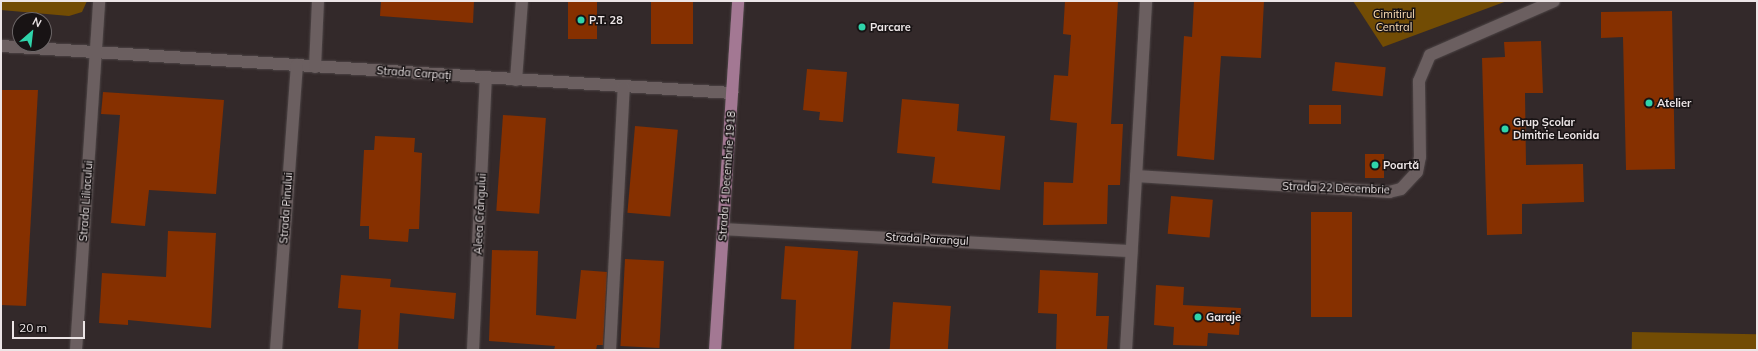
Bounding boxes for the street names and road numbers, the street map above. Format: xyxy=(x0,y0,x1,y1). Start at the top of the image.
street label: Strada Carpați xyxy=(376,64,452,82)
street label: Strada 1 Decembrie 1918 xyxy=(716,110,738,242)
street label: Strada Liliacului xyxy=(77,160,95,242)
street label: Strada Pinului xyxy=(277,172,295,244)
street label: Aleea Crângului xyxy=(471,173,489,255)
street label: Strada 22 Decembrie xyxy=(1282,180,1390,196)
street label: Strada Parangul xyxy=(885,230,969,248)

